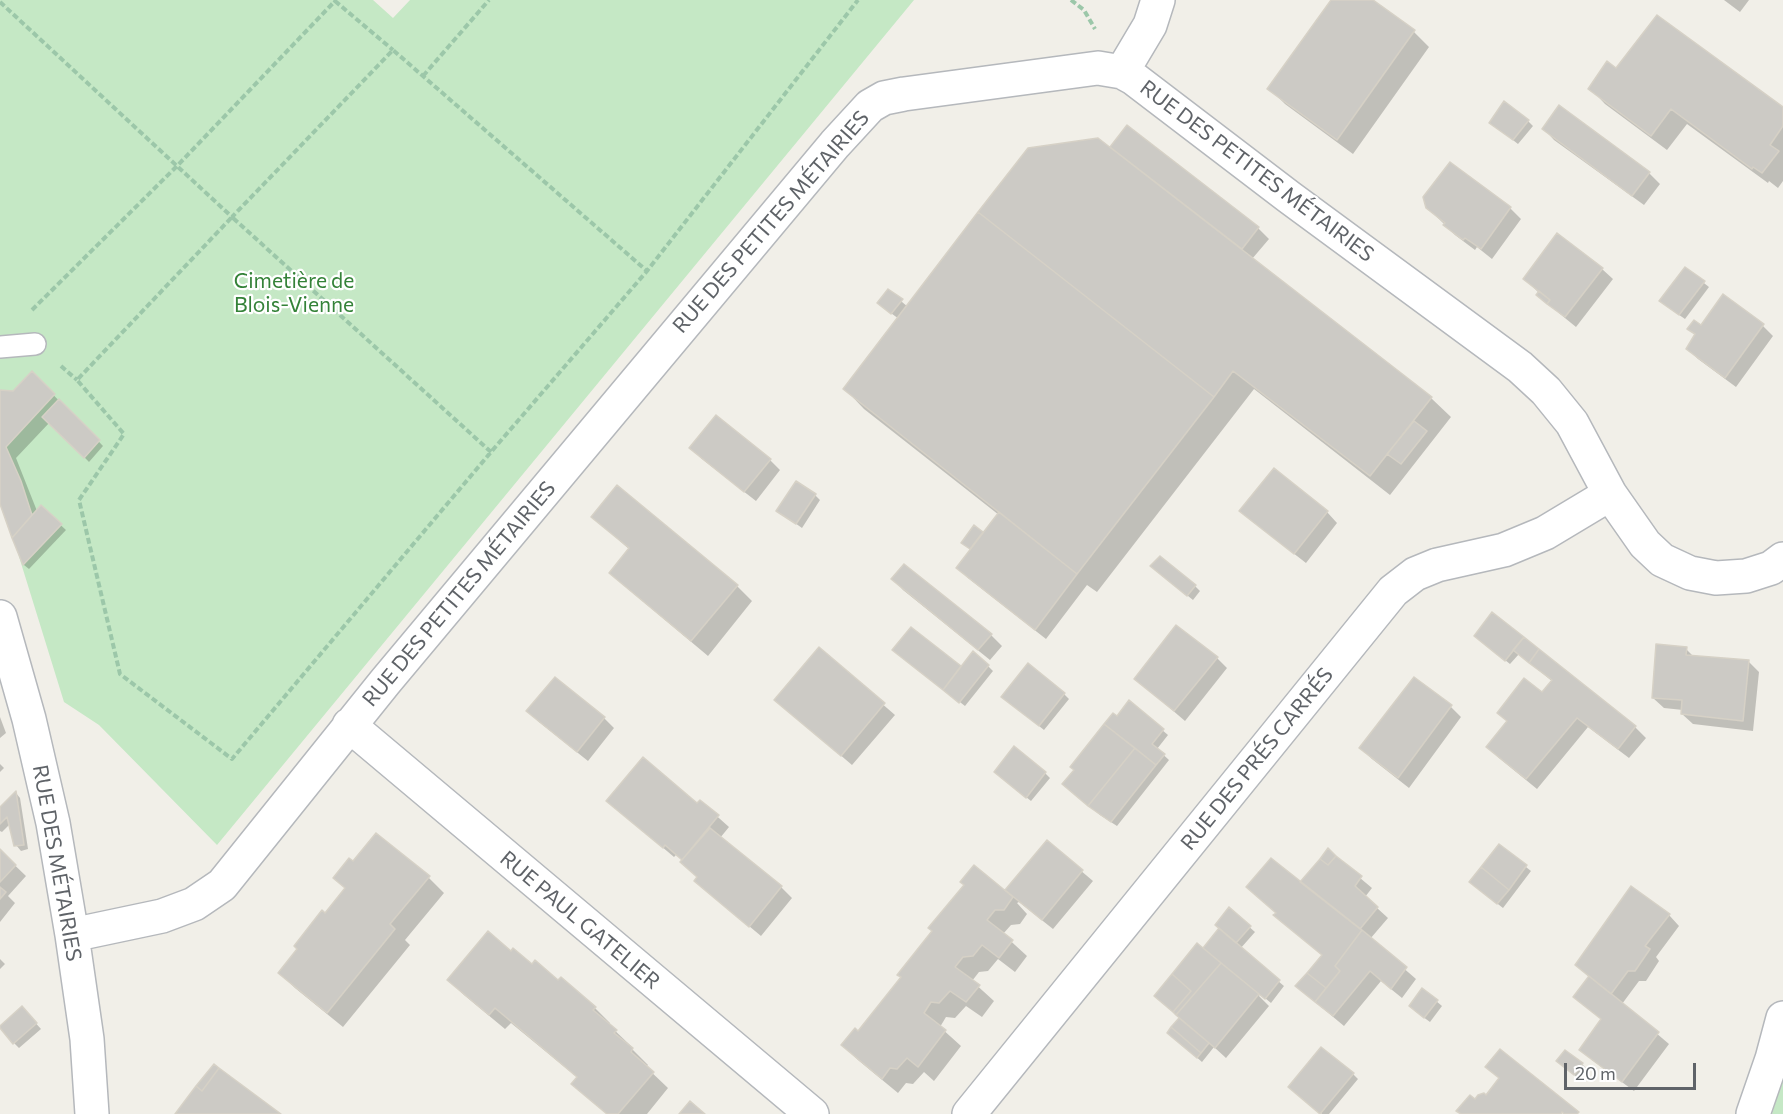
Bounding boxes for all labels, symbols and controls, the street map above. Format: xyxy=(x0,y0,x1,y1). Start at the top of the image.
street label: RUE DES PETITES MÉTAIRIES xyxy=(1135,75,1379,267)
street label: RUE DES PETITES MÉTAIRIES xyxy=(668,106,874,338)
park label: Cimetière de Blois-Vienne xyxy=(234,268,354,318)
street label: RUE DES PETITES MÉTAIRIES xyxy=(357,476,561,712)
street label: RUE DES PRÉS CARRÉS xyxy=(1176,663,1338,855)
street label: RUE DES MÉTAIRIES xyxy=(27,763,87,963)
street label: RUE PAUL GATELIER xyxy=(495,846,665,994)
scale bar xyxy=(1567,1051,1699,1089)
text: 20 m xyxy=(1575,1062,1616,1084)

